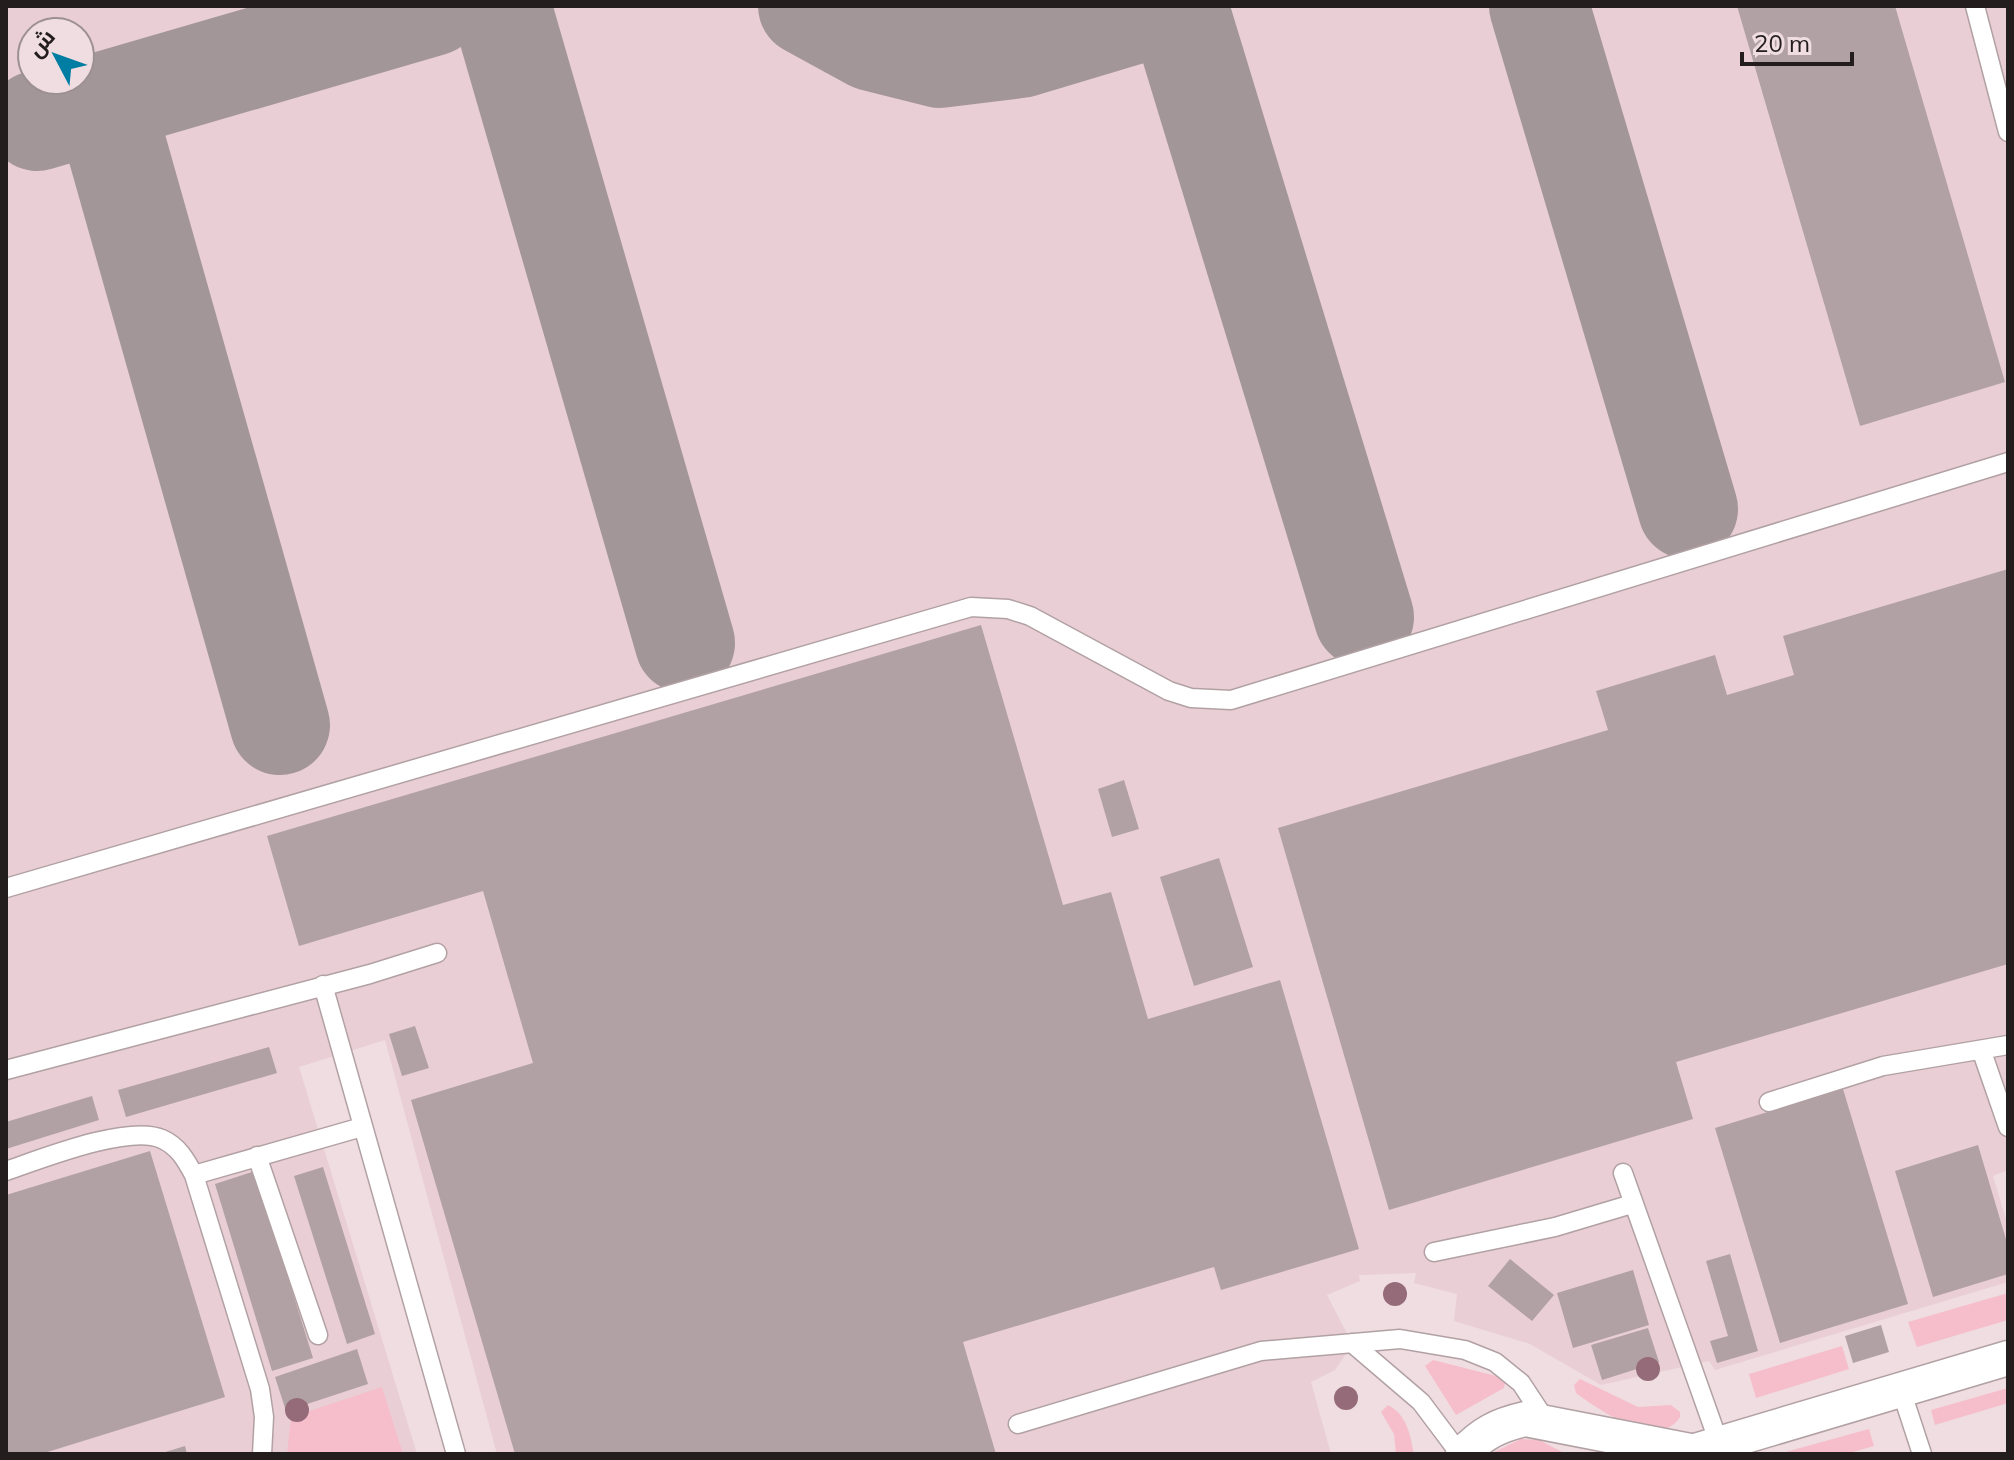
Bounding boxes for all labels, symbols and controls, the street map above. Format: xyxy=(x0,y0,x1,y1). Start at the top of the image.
north arrow xyxy=(16,16,96,96)
scale bar xyxy=(1742,16,1852,66)
text: ش xyxy=(21,23,61,63)
text: 20 m xyxy=(1754,28,1810,58)

